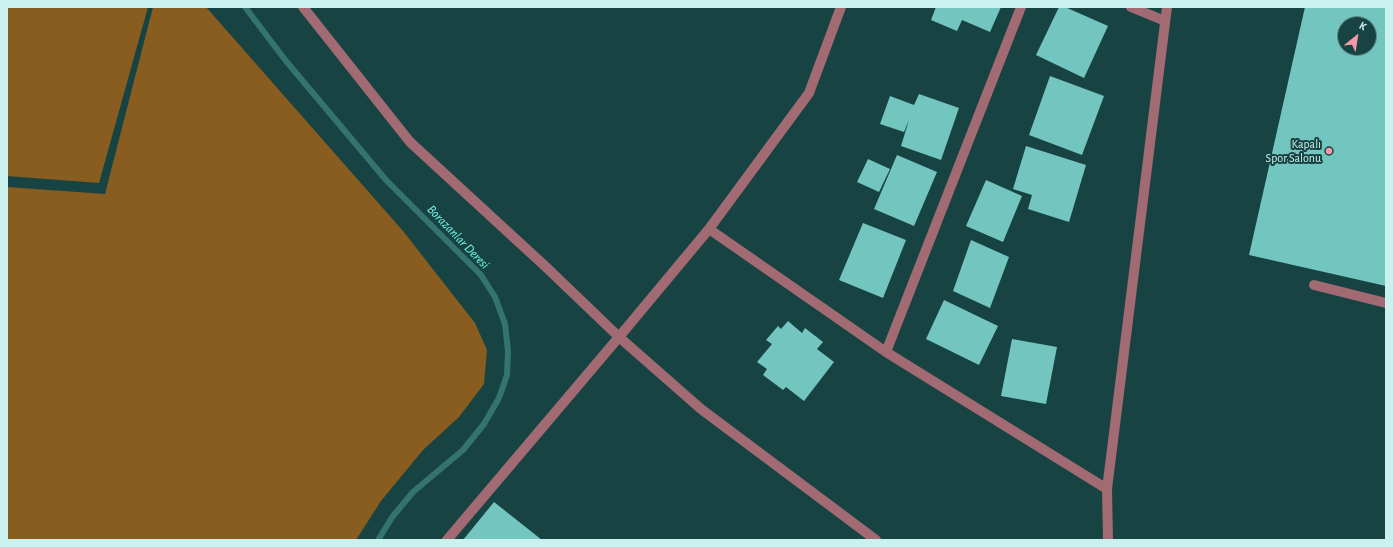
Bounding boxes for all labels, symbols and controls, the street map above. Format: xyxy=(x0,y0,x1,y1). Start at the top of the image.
north arrow xyxy=(1337,16,1377,56)
text: K xyxy=(1357,20,1368,32)
place label: Kapalı Spor Salonu xyxy=(1266,137,1321,165)
marker: Kapalı Spor Salonu xyxy=(1324,146,1334,156)
water label: Borazanlar Deresi xyxy=(424,202,492,272)

